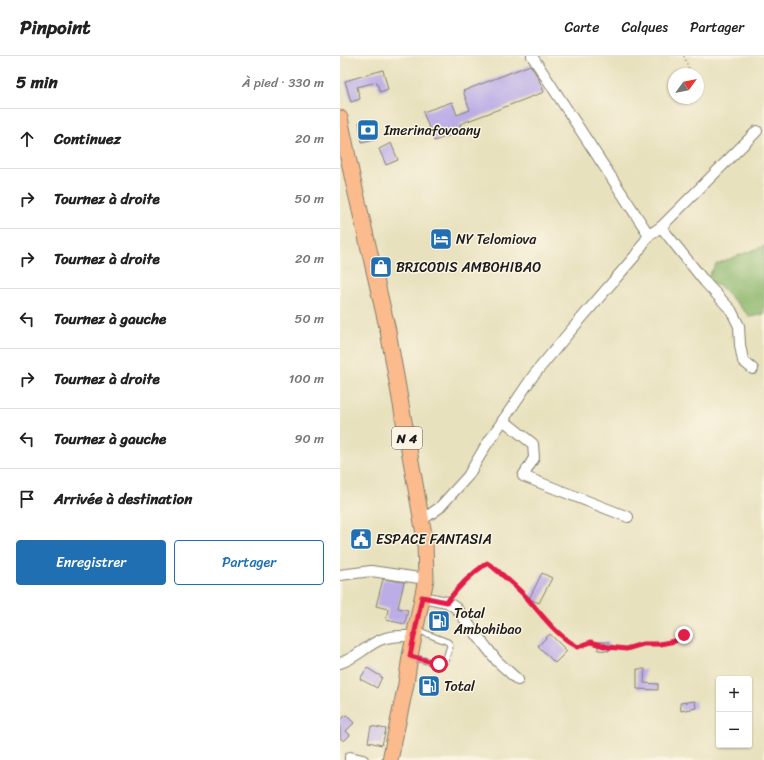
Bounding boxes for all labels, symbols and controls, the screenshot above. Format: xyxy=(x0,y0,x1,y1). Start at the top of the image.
text: Pinpoint xyxy=(20,11,91,44)
text: Carte xyxy=(565,15,599,40)
text: Calques xyxy=(621,15,668,40)
text: Partager xyxy=(690,15,744,40)
text: 5 min xyxy=(16,67,58,97)
north arrow xyxy=(668,68,704,104)
text: À pied · 330 m xyxy=(242,71,324,94)
bank icon: Imerinafovoany xyxy=(355,117,381,143)
place label: Imerinafovoany xyxy=(383,118,481,143)
text: Continuez xyxy=(54,126,121,152)
text: 20 m xyxy=(295,127,324,150)
icon: ahead xyxy=(16,128,38,150)
text: Tournez à droite xyxy=(54,186,160,212)
text: 50 m xyxy=(294,187,324,210)
icon: right xyxy=(16,188,38,210)
hotel icon: NY Telomiova xyxy=(428,226,454,252)
place label: NY Telomiova xyxy=(456,227,537,252)
text: Tournez à droite xyxy=(54,246,160,272)
text: 20 m xyxy=(295,247,324,270)
icon: right xyxy=(16,248,38,270)
shop icon: BRICODIS AMBOHIBAO xyxy=(368,254,394,280)
place label: BRICODIS AMBOHIBAO xyxy=(396,255,541,280)
text: Tournez à gauche xyxy=(54,306,166,332)
text: 50 m xyxy=(294,307,324,330)
icon: left xyxy=(16,308,38,330)
text: Tournez à droite xyxy=(54,366,160,392)
text: 100 m xyxy=(289,367,324,390)
icon: right xyxy=(16,368,38,390)
text: Tournez à gauche xyxy=(54,426,166,452)
text: 90 m xyxy=(294,427,324,450)
road number: N 4 xyxy=(392,427,422,449)
icon: left xyxy=(16,428,38,450)
text: Arrivée à destination xyxy=(54,486,192,512)
icon: arrive xyxy=(16,488,38,510)
public building icon: ESPACE FANTASIA xyxy=(348,526,374,552)
place label: ESPACE FANTASIA xyxy=(376,527,492,552)
button: Enregistrer xyxy=(16,540,166,585)
button: Partager xyxy=(174,540,324,585)
place label: Total Ambohibao xyxy=(453,601,522,642)
fuel station icon: Total Ambohibao xyxy=(426,608,452,634)
route end xyxy=(675,626,693,644)
route start xyxy=(430,655,448,673)
fuel station icon: Total xyxy=(416,673,442,699)
place label: Total xyxy=(444,674,476,699)
map controls xyxy=(716,676,752,748)
button: + xyxy=(716,676,752,712)
button: − xyxy=(716,712,752,748)

